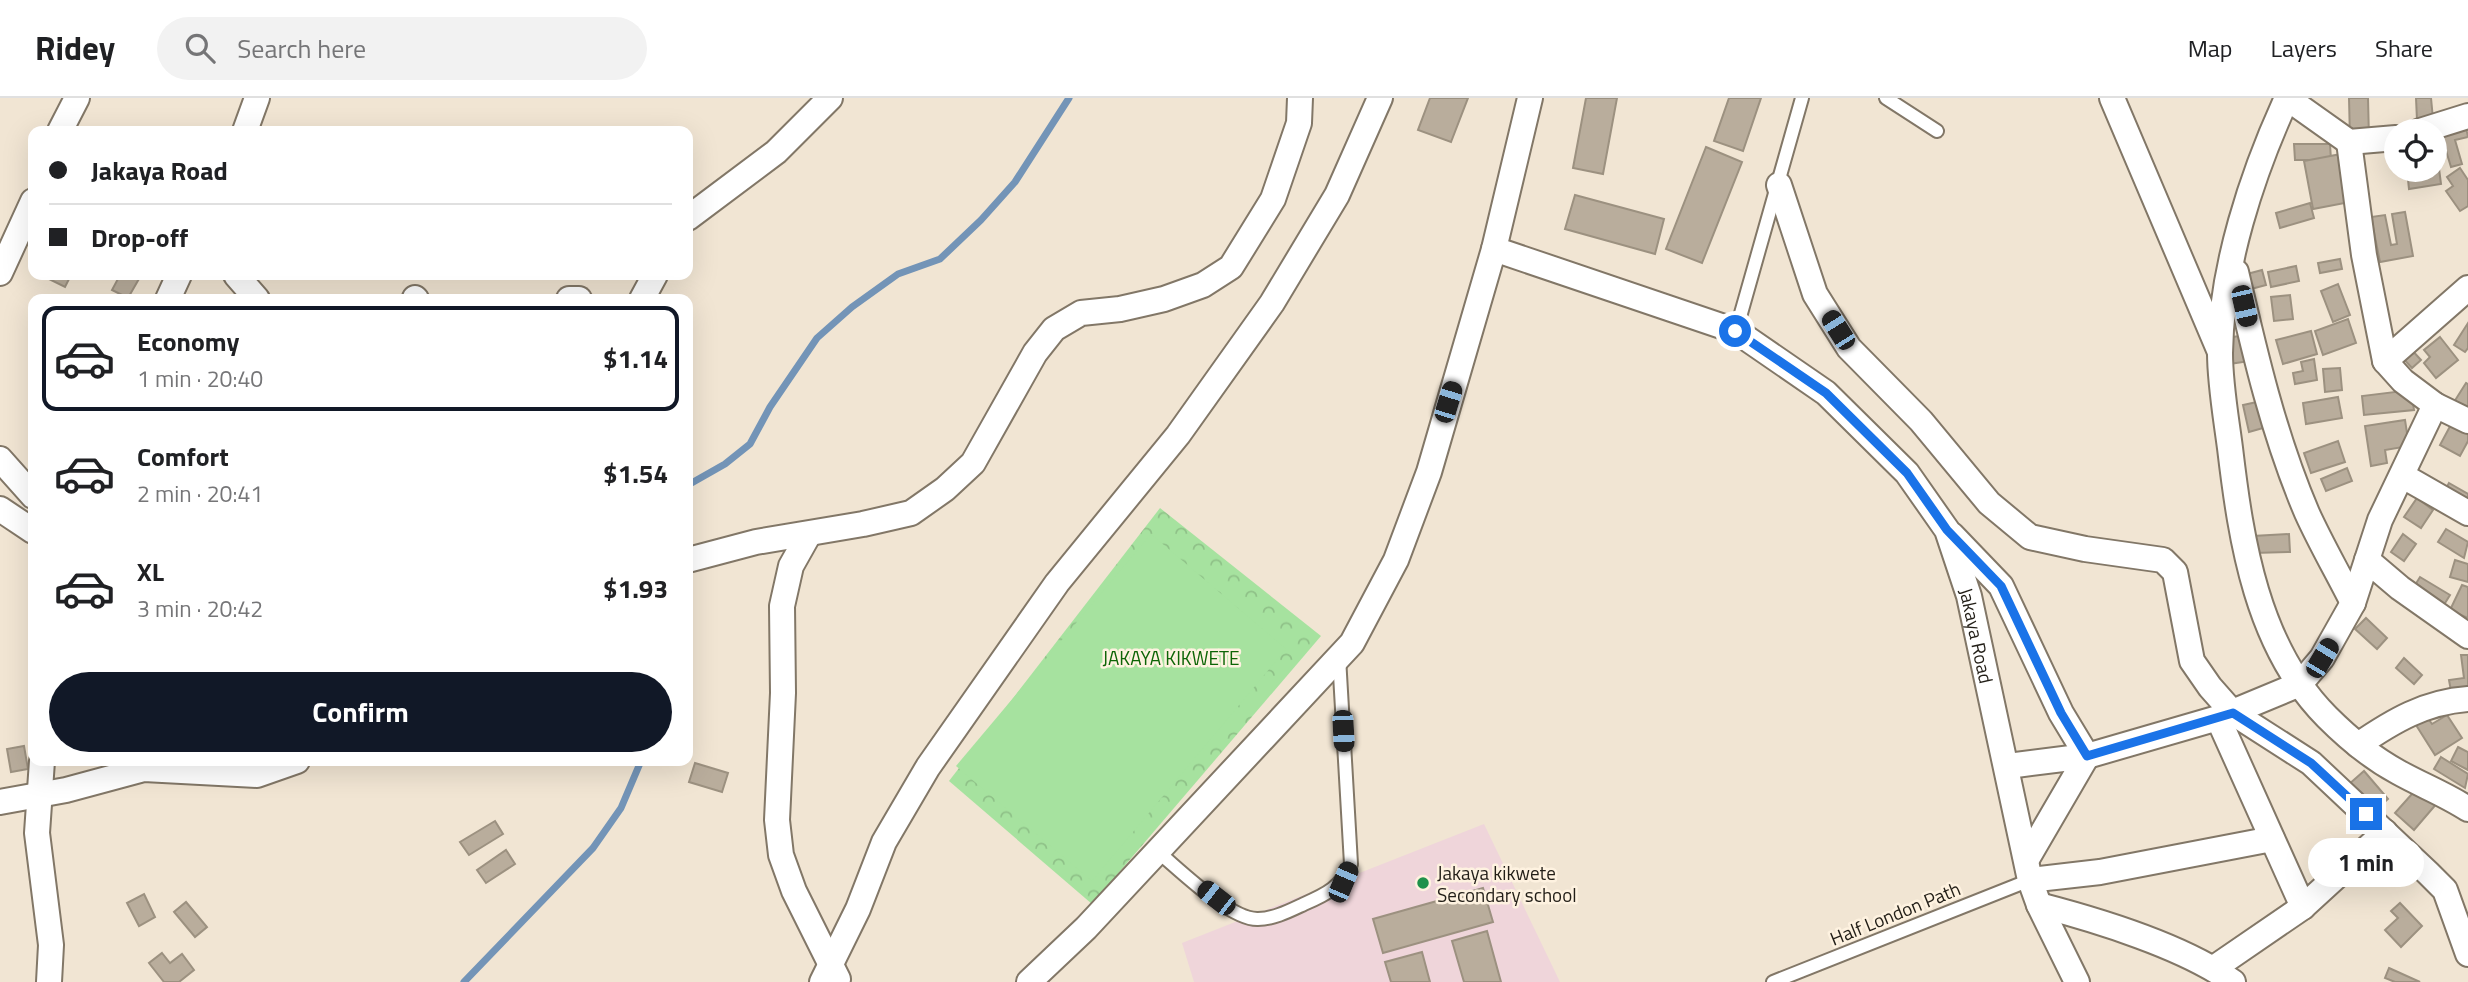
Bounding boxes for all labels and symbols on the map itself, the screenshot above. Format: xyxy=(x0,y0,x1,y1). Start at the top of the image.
car xyxy=(2230,283,2259,329)
car xyxy=(1818,307,1859,353)
route start xyxy=(1719,315,1751,347)
car xyxy=(1432,379,1465,425)
street label: Jakaya Road xyxy=(1953,583,2002,686)
car xyxy=(2303,635,2342,681)
park label: JAKAYA KIKWETE xyxy=(1103,643,1240,672)
car xyxy=(1332,709,1355,753)
route end xyxy=(2350,798,2382,830)
callout: 1 min xyxy=(2308,838,2424,888)
place label: Jakaya kikwete Secondary school xyxy=(1437,858,1577,909)
car xyxy=(1326,859,1361,905)
street label: Half London Path xyxy=(1825,874,1965,952)
marker: Jakaya kikwete Secondary school xyxy=(1415,875,1431,891)
car xyxy=(1193,877,1240,919)

